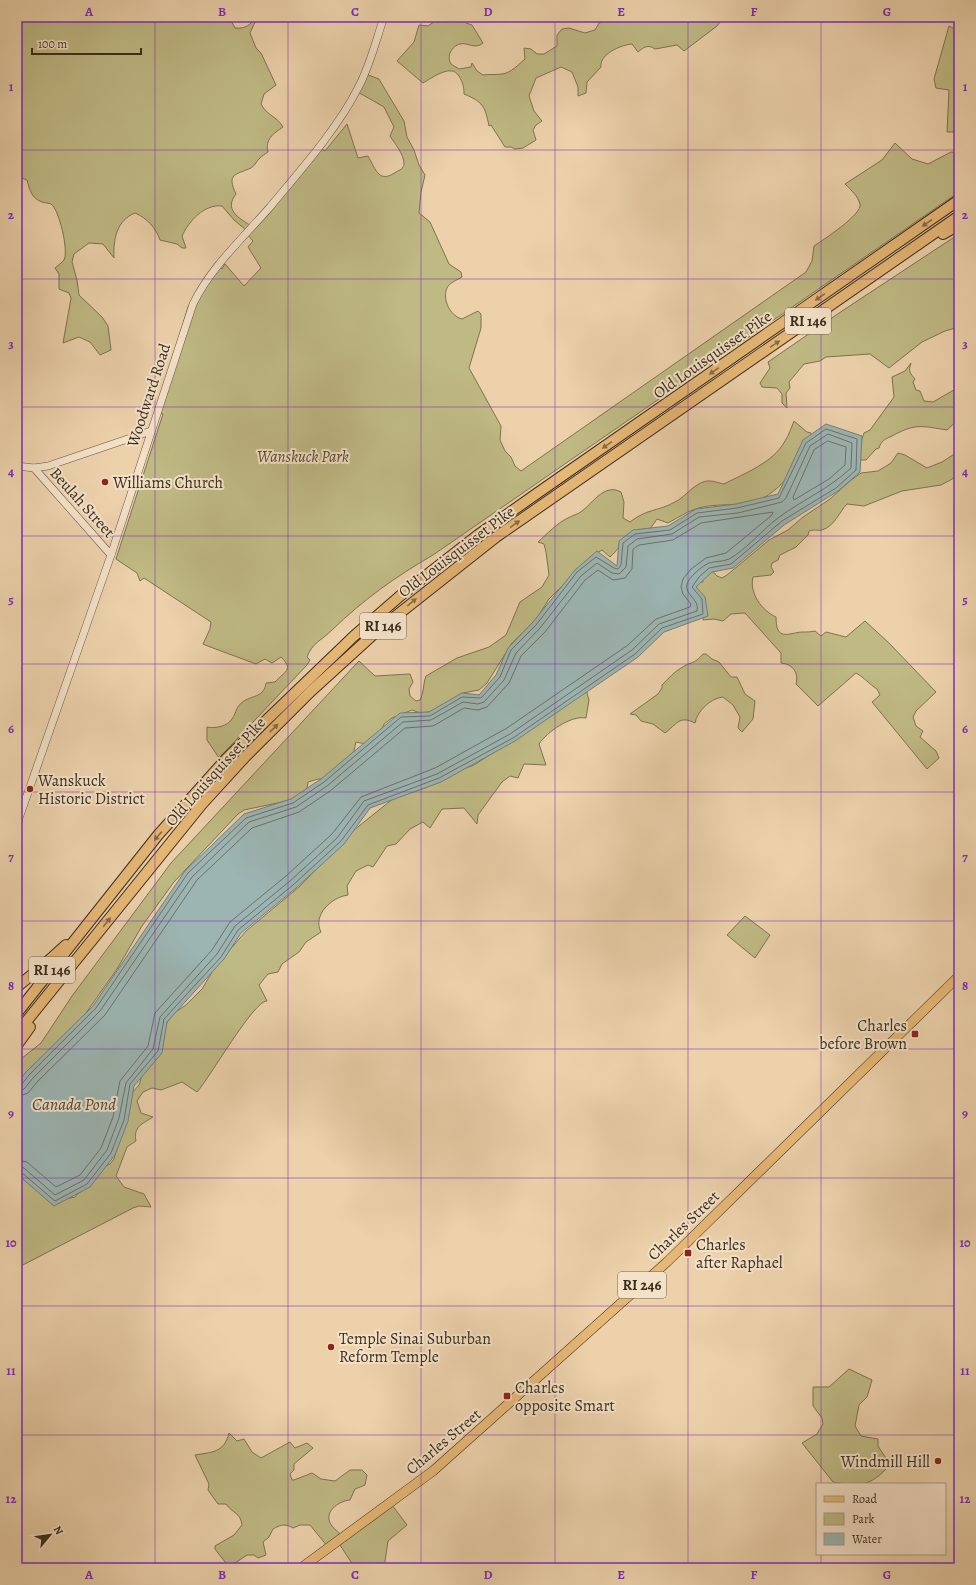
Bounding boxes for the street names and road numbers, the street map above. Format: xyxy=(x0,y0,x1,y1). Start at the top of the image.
street label: Old Louisquisset Pike xyxy=(649,306,776,404)
road number: RI 146 xyxy=(785,308,831,334)
street label: Woodward Road xyxy=(122,340,176,451)
street label: Beulah Street xyxy=(45,463,120,543)
street label: Old Louisquisset Pike xyxy=(394,501,519,603)
road number: RI 146 xyxy=(360,613,406,639)
street label: Old Louisquisset Pike xyxy=(161,712,271,831)
road number: RI 146 xyxy=(29,957,75,983)
street label: Charles Street xyxy=(643,1186,724,1266)
road number: RI 246 xyxy=(618,1272,666,1298)
street label: Charles Street xyxy=(401,1404,486,1480)

